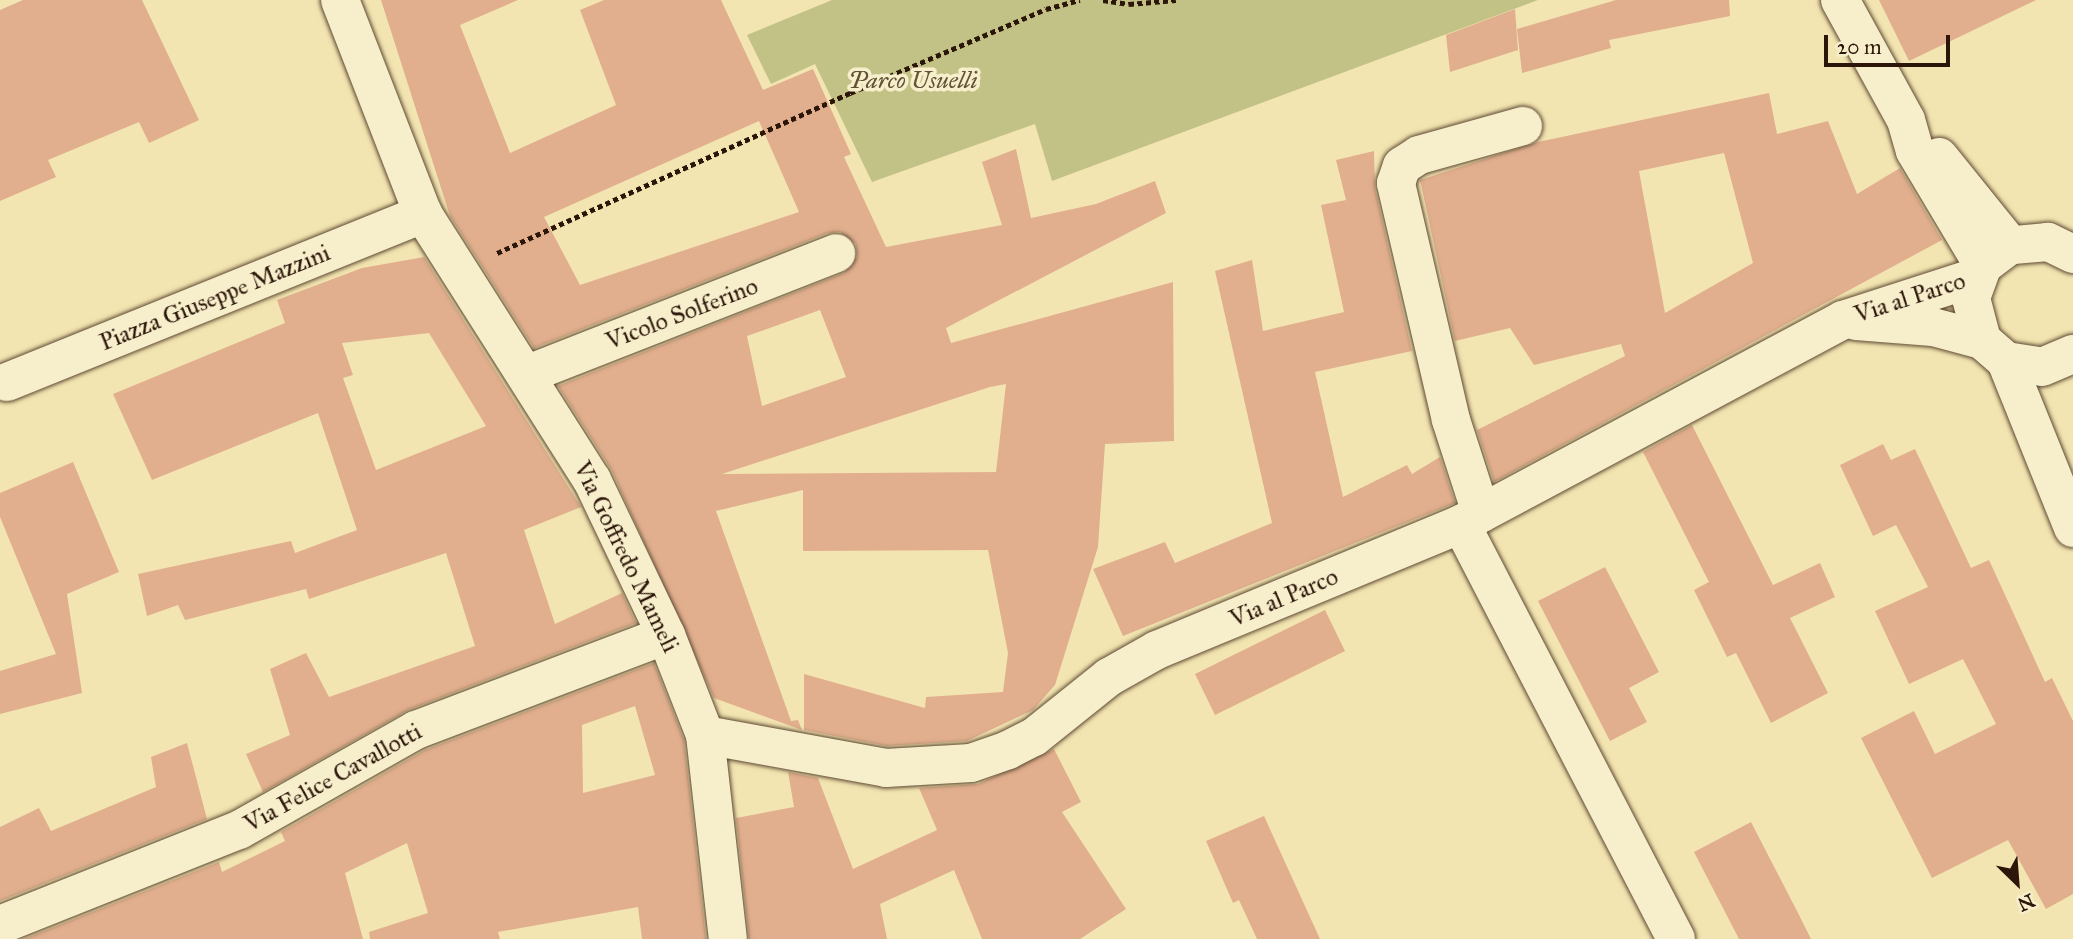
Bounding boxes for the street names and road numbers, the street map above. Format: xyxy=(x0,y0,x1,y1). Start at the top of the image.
street label: Piazza Giuseppe Mazzini xyxy=(96,239,334,357)
street label: Via al Parco xyxy=(1851,267,1969,329)
street label: Vicolo Solferino xyxy=(602,272,762,356)
street label: Via Goffredo Mameli xyxy=(567,457,685,657)
street label: Via al Parco xyxy=(1225,562,1343,634)
street label: Via Felice Cavallotti xyxy=(239,717,427,839)

